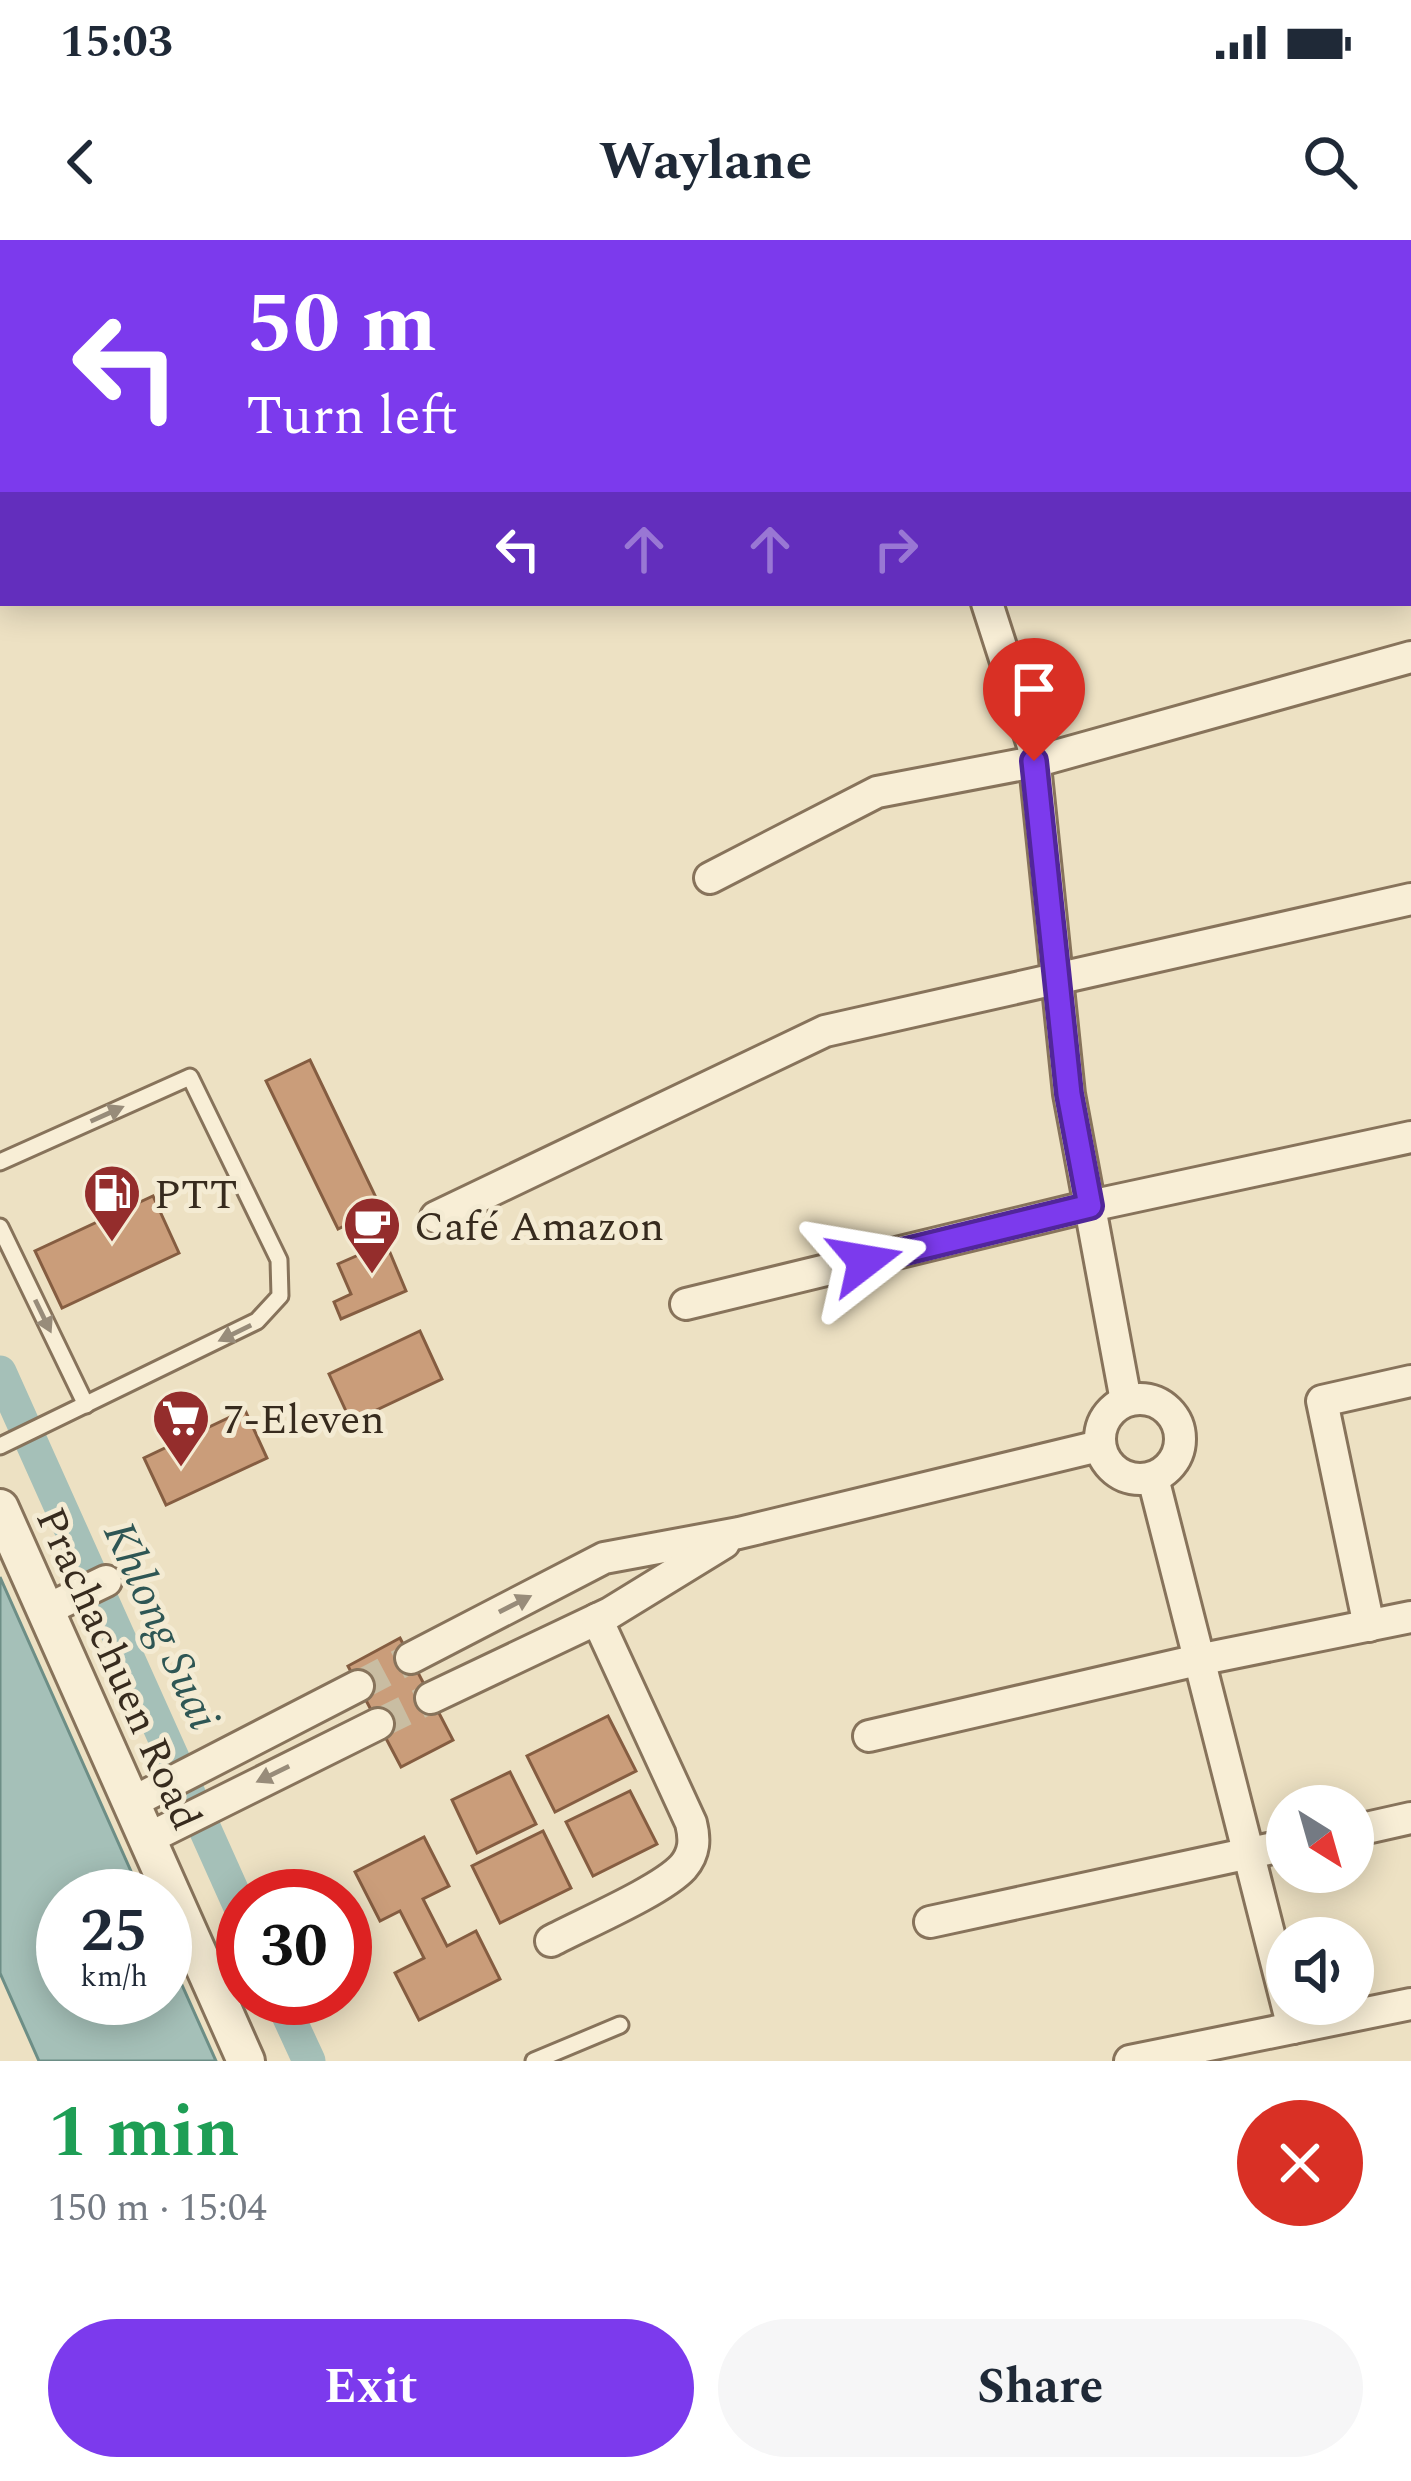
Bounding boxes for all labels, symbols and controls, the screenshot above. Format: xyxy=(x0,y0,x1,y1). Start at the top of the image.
text: 15:03 xyxy=(60,8,173,77)
text: Waylane xyxy=(599,121,812,203)
icon: back xyxy=(48,129,114,195)
icon: search xyxy=(1297,129,1363,195)
text: 50 m xyxy=(246,261,437,389)
icon: left xyxy=(48,288,204,444)
text: Turn left xyxy=(246,376,458,458)
icon: left xyxy=(485,516,551,582)
icon: ahead xyxy=(611,516,677,582)
icon: ahead xyxy=(737,516,803,582)
icon: right xyxy=(863,516,929,582)
pin xyxy=(983,638,1085,761)
icon: arrive xyxy=(1001,656,1067,722)
one-way arrow xyxy=(90,1104,125,1124)
fuel station icon: PTT xyxy=(81,1162,143,1244)
place label: PTT xyxy=(154,1164,238,1227)
cafe icon: Café Amazon xyxy=(341,1194,403,1276)
place label: Café Amazon xyxy=(414,1196,664,1259)
position arrow xyxy=(802,1198,928,1324)
one-way arrow xyxy=(33,1299,53,1334)
one-way arrow xyxy=(218,1322,252,1342)
supermarket icon: 7-Eleven xyxy=(150,1387,212,1469)
place label: 7-Eleven xyxy=(223,1389,385,1452)
street label: Prachachuen Road xyxy=(18,1498,217,1840)
water label: Khlong Suai xyxy=(84,1510,237,1742)
one-way arrow xyxy=(497,1595,532,1615)
one-way arrow xyxy=(255,1764,290,1784)
north arrow xyxy=(1266,1785,1374,1893)
map controls xyxy=(1266,1785,1374,2025)
speed limit sign: 30 xyxy=(216,1869,372,2025)
text: 25 xyxy=(80,1886,148,1978)
button: sound xyxy=(1266,1917,1374,2025)
text: km/h xyxy=(80,1954,148,2000)
text: 1 min xyxy=(48,2079,240,2188)
button: close xyxy=(1237,2100,1363,2226)
text: 150 m · 15:04 xyxy=(48,2179,267,2238)
button: Exit xyxy=(48,2319,694,2457)
button: Share xyxy=(718,2319,1363,2457)

